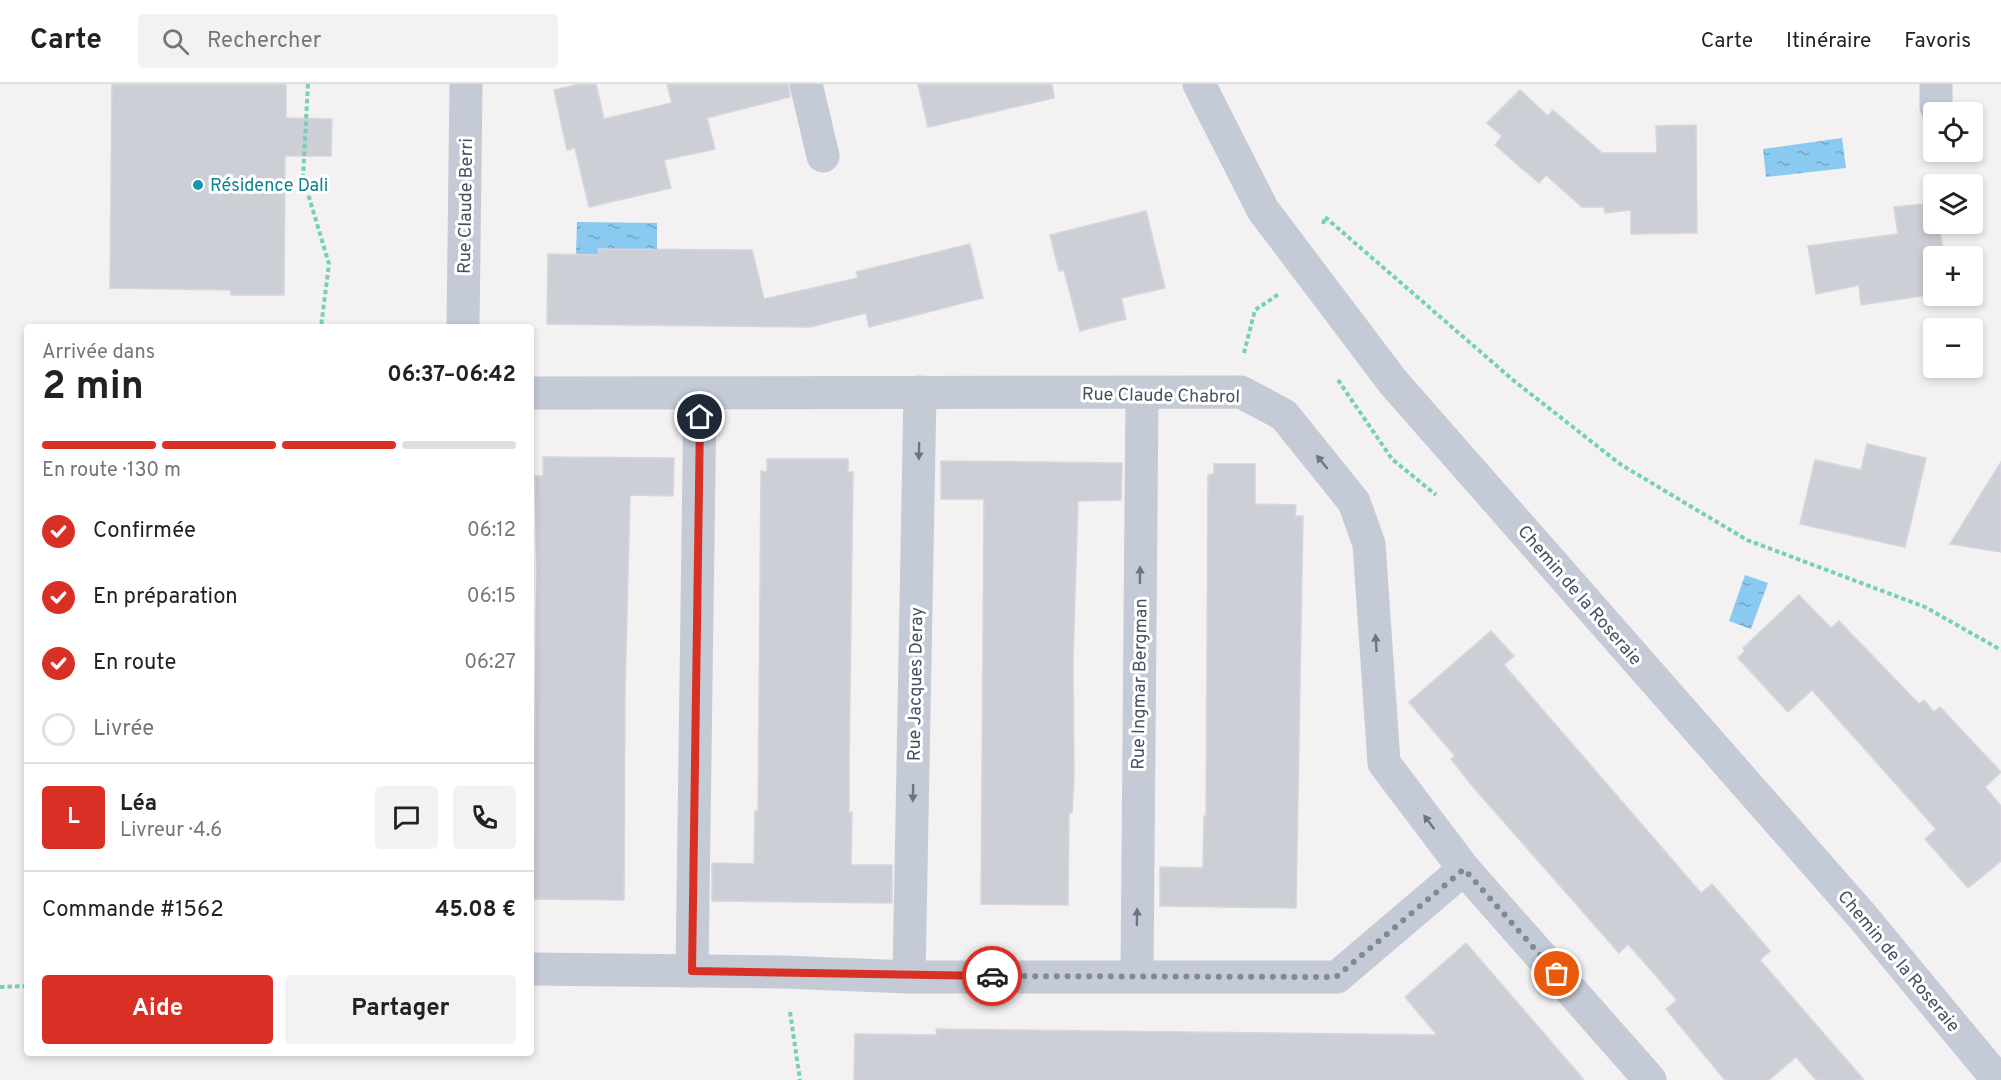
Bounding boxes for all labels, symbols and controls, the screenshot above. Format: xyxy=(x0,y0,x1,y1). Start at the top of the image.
search box xyxy=(138,14,558,68)
text: Carte xyxy=(30,23,102,59)
icon: search xyxy=(159,25,192,58)
text: Rechercher xyxy=(207,28,321,55)
text: Carte xyxy=(1701,28,1753,55)
text: Itinéraire xyxy=(1786,28,1871,55)
text: Favoris xyxy=(1904,28,1971,55)
map controls xyxy=(1923,102,1983,378)
button: locate xyxy=(1923,102,1983,162)
street label: Rue Claude Berri xyxy=(454,138,479,274)
button: layers xyxy=(1923,174,1983,234)
place label: Résidence Dali xyxy=(210,175,328,198)
marker: Résidence Dali xyxy=(191,178,205,192)
button: + xyxy=(1923,246,1983,306)
button: − xyxy=(1923,318,1983,378)
text: Arrivée dans xyxy=(42,340,155,366)
text: 06:37–06:42 xyxy=(387,362,516,389)
text: 2 min xyxy=(42,364,144,413)
street label: Rue Claude Chabrol xyxy=(1082,384,1240,409)
pin xyxy=(674,391,725,442)
icon: home xyxy=(683,400,716,433)
one-way arrow xyxy=(914,441,924,460)
one-way arrow xyxy=(1315,454,1328,470)
text: En route · 130 m xyxy=(42,458,181,484)
icon: check xyxy=(42,515,75,548)
text: Confirmée xyxy=(93,518,196,545)
text: 06:12 xyxy=(467,518,516,544)
street label: Chemin de la Roseraie xyxy=(1512,521,1646,671)
one-way arrow xyxy=(1135,565,1145,584)
icon: check xyxy=(42,581,75,614)
text: En préparation xyxy=(93,584,238,611)
text: 06:15 xyxy=(467,584,516,610)
street label: Rue Ingmar Bergman xyxy=(1128,598,1153,770)
street label: Rue Jacques Deray xyxy=(904,607,929,761)
one-way arrow xyxy=(1371,633,1380,652)
icon: check xyxy=(42,647,75,680)
text: En route xyxy=(93,650,176,677)
text: 06:27 xyxy=(464,650,516,676)
text: Livrée xyxy=(93,716,154,743)
one-way arrow xyxy=(908,783,918,802)
button: chat xyxy=(375,786,438,849)
button: phone xyxy=(453,786,516,849)
text: Léa xyxy=(120,791,157,818)
text: L xyxy=(67,804,80,831)
one-way arrow xyxy=(1423,815,1435,830)
text: Livreur · 4.6 xyxy=(120,818,222,844)
street label: Chemin de la Roseraie xyxy=(1832,886,1964,1038)
text: Commande #1562 xyxy=(42,897,224,924)
text: 45.08 € xyxy=(435,897,516,924)
one-way arrow xyxy=(1132,907,1142,926)
courier xyxy=(962,946,1022,1006)
pin xyxy=(1531,948,1582,999)
icon: bag xyxy=(1540,957,1573,990)
icon: car xyxy=(976,960,1009,993)
button: Aide xyxy=(42,975,273,1044)
button: Partager xyxy=(285,975,516,1044)

